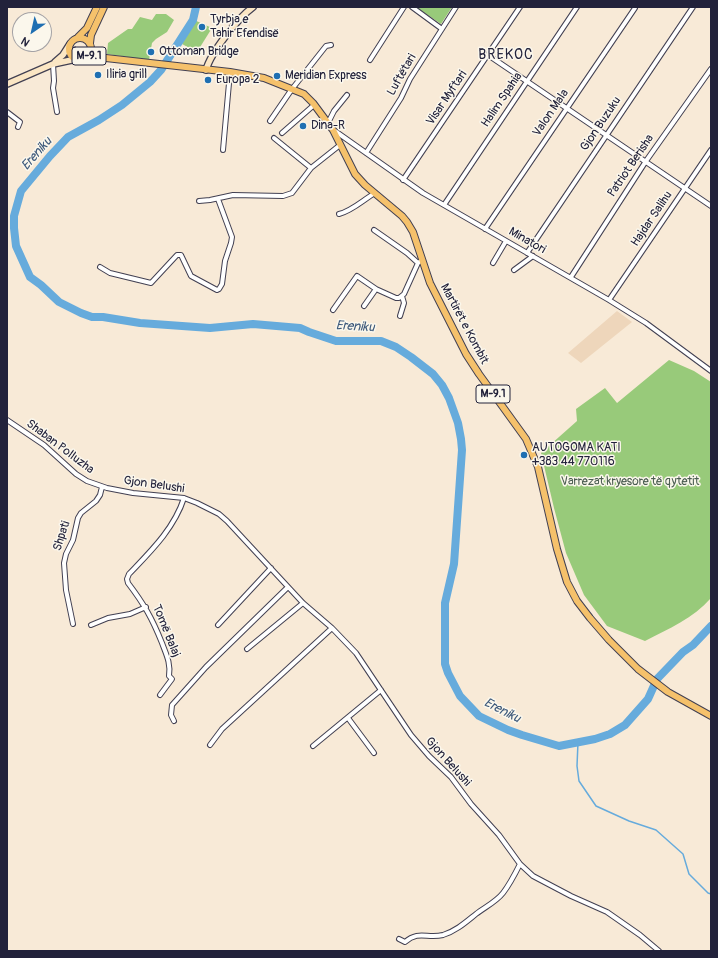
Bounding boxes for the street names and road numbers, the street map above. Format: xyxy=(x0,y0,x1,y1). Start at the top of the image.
road number: M-9.1 xyxy=(72,47,106,65)
street label: Luftëtari xyxy=(384,52,420,98)
street label: Visar Myftari xyxy=(424,68,470,128)
street label: Halim Spahia xyxy=(478,70,526,130)
street label: Valon Mala xyxy=(530,87,572,139)
street label: Gjon Buzuku xyxy=(578,94,624,154)
street label: Patriot Berisha xyxy=(605,132,657,200)
street label: Hajdar Salihu xyxy=(628,189,676,249)
street label: Minatori xyxy=(506,225,548,257)
street label: Martirët e Kombit xyxy=(437,281,491,367)
road number: M-9.1 xyxy=(476,385,510,403)
street label: Shaban Polluzha xyxy=(23,417,97,477)
street label: Gjon Belushi xyxy=(123,474,185,496)
street label: Shpati xyxy=(50,519,74,553)
street label: Tomë Balaj xyxy=(149,603,183,659)
street label: Gjon Belushi xyxy=(422,734,474,790)

